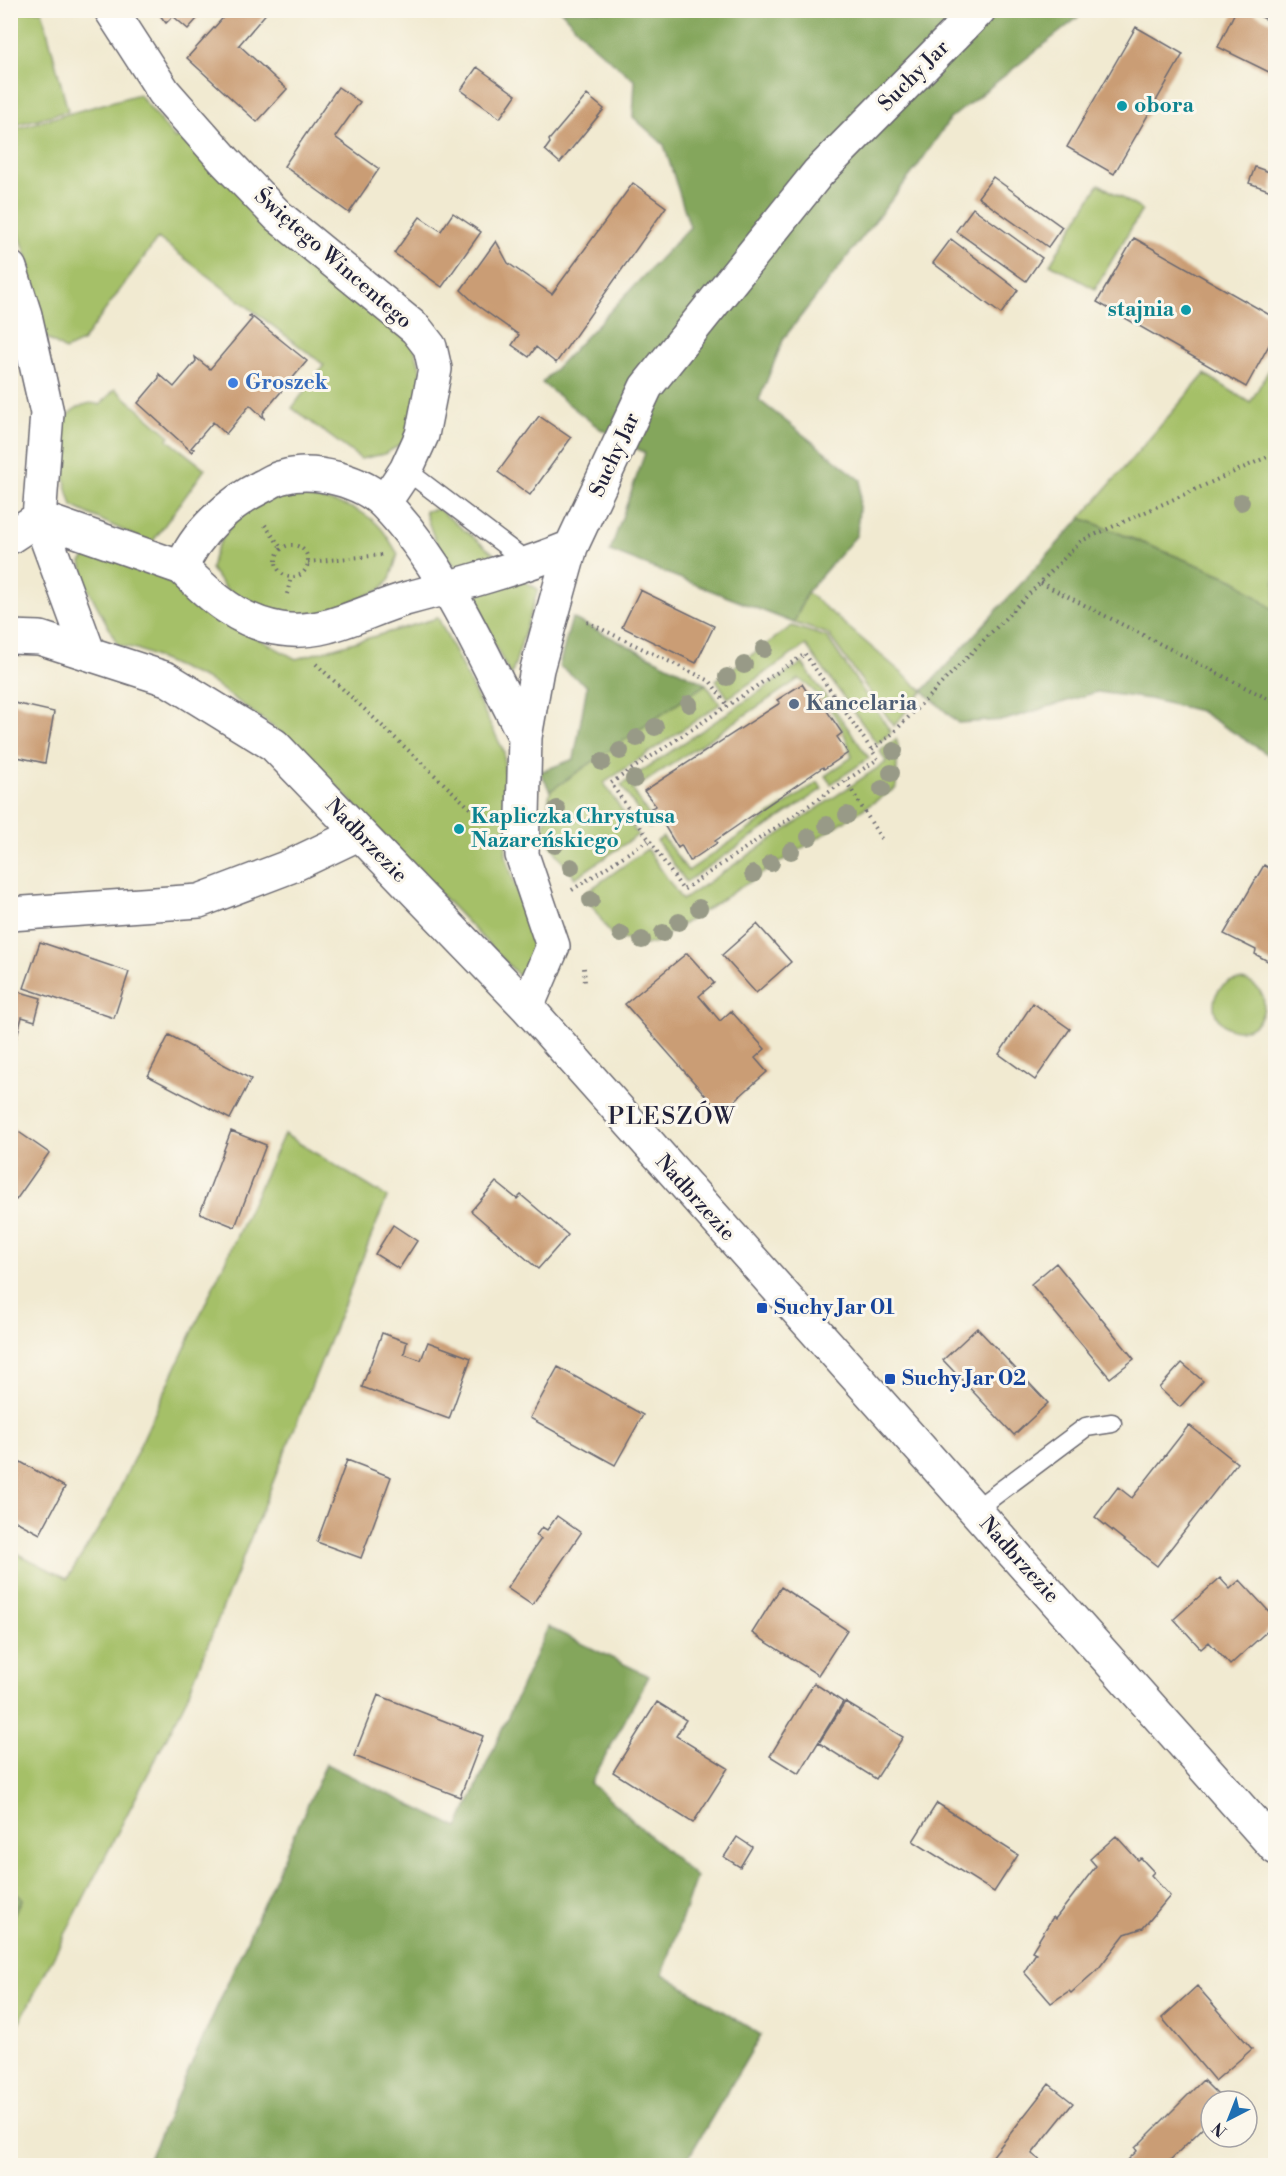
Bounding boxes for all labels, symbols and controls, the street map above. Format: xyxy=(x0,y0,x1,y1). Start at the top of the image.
street label: Suchy Jar xyxy=(873,35,955,117)
place label: obora xyxy=(1134,93,1194,119)
marker: obora xyxy=(1115,99,1129,113)
street label: Świętego Wincentego xyxy=(249,181,419,335)
place label: stajnia xyxy=(1108,297,1175,323)
marker: stajnia xyxy=(1179,303,1193,317)
place label: Groszek xyxy=(245,370,329,396)
marker: Groszek xyxy=(226,376,240,390)
street label: Suchy Jar xyxy=(584,409,646,501)
place label: Kancelaria xyxy=(806,691,918,717)
marker: Kancelaria xyxy=(787,697,801,711)
street label: Nadbrzezie xyxy=(319,793,413,889)
place label: Kapliczka Chrystusa Nazareńskiego xyxy=(471,804,676,854)
marker: Kapliczka Chrystusa Nazareńskiego xyxy=(452,822,466,836)
district label: PLESZÓW xyxy=(608,1100,736,1132)
street label: Nadbrzezie xyxy=(649,1149,741,1247)
place label: Suchy Jar 01 xyxy=(774,1295,895,1321)
marker: Suchy Jar 01 xyxy=(755,1301,769,1315)
place label: Suchy Jar 02 xyxy=(902,1366,1026,1392)
marker: Suchy Jar 02 xyxy=(883,1372,897,1386)
street label: Nadbrzezie xyxy=(973,1511,1065,1609)
north arrow xyxy=(1199,2089,1259,2149)
text: N xyxy=(1208,2118,1231,2141)

